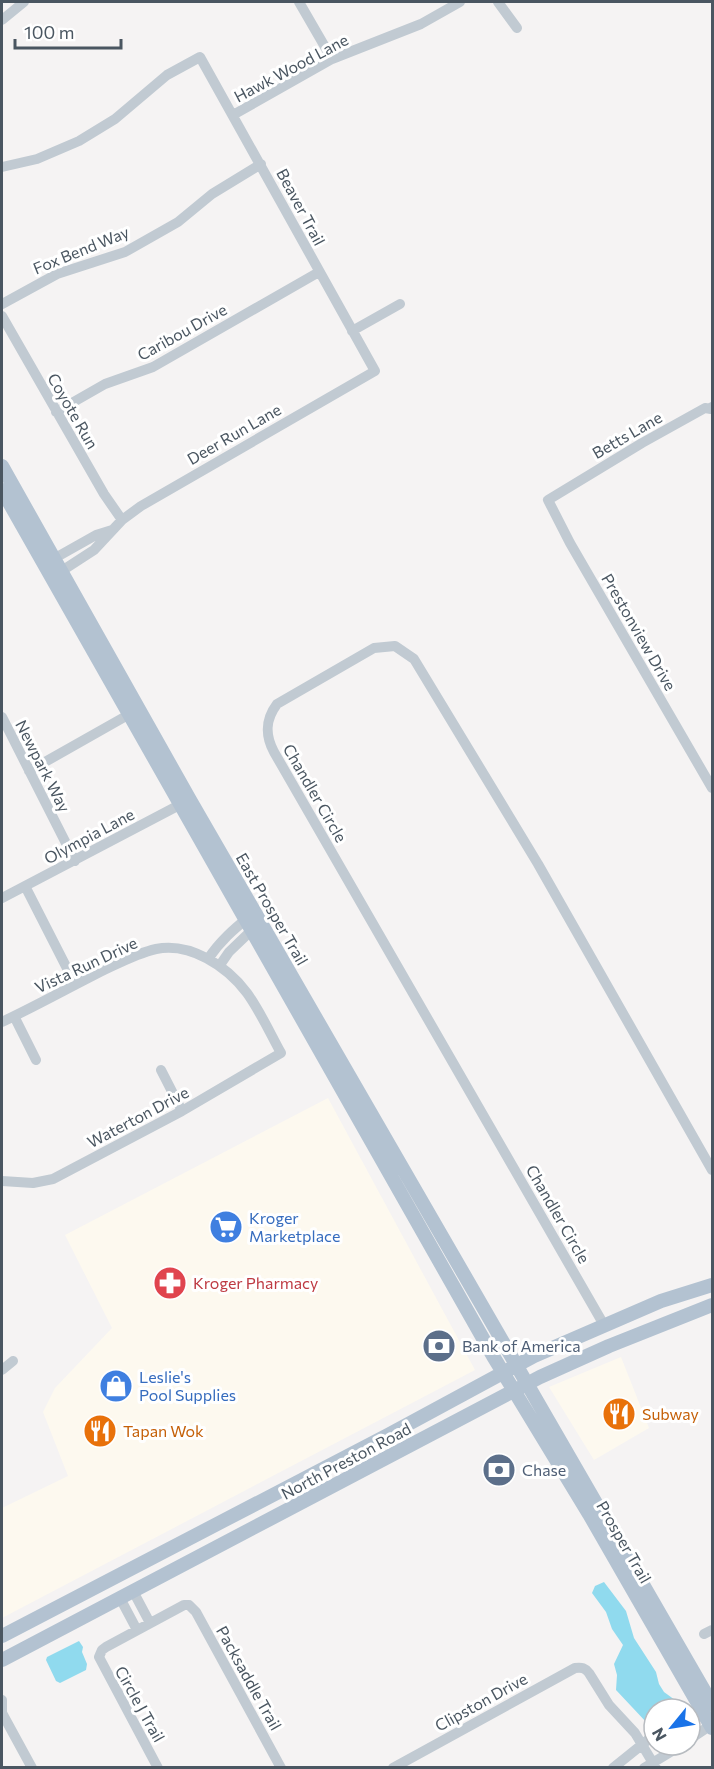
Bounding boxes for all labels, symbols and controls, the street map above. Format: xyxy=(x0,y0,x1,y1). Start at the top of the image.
scale bar xyxy=(15,12,122,50)
text: 100 m xyxy=(24,21,74,43)
street label: Hawk Wood Lane xyxy=(230,29,351,106)
street label: Beaver Trail xyxy=(273,165,330,249)
street label: Fox Bend Way xyxy=(30,222,132,277)
street label: Caribou Drive xyxy=(134,299,230,364)
street label: Coyote Run xyxy=(44,369,103,452)
street label: Deer Run Lane xyxy=(184,399,284,468)
street label: Betts Lane xyxy=(589,407,665,462)
street label: Prestonview Drive xyxy=(598,570,681,694)
street label: Newpark Way xyxy=(12,716,75,815)
street label: Chandler Circle xyxy=(280,740,351,845)
street label: Olympia Lane xyxy=(40,804,137,867)
street label: East Prosper Trail xyxy=(233,849,312,968)
street label: Vista Run Drive xyxy=(32,933,140,997)
street label: Waterton Drive xyxy=(84,1082,192,1151)
street label: Chandler Circle xyxy=(523,1161,594,1266)
place label: Kroger Marketplace xyxy=(249,1208,340,1245)
supermarket icon: Kroger Marketplace xyxy=(208,1209,244,1245)
pharmacy icon: Kroger Pharmacy xyxy=(152,1265,188,1301)
place label: Kroger Pharmacy xyxy=(193,1273,318,1292)
bank icon: Bank of America xyxy=(421,1328,457,1364)
place label: Bank of America xyxy=(462,1336,581,1355)
place label: Leslie's Pool Supplies xyxy=(139,1367,236,1404)
shop icon: Leslie's Pool Supplies xyxy=(98,1368,134,1404)
restaurant icon: Subway xyxy=(601,1396,637,1432)
place label: Subway xyxy=(642,1404,699,1423)
restaurant icon: Tapan Wok xyxy=(82,1413,118,1449)
street label: North Preston Road xyxy=(278,1418,414,1503)
place label: Tapan Wok xyxy=(123,1421,204,1440)
bank icon: Chase xyxy=(481,1452,517,1488)
place label: Chase xyxy=(522,1460,566,1479)
street label: Prosper Trail xyxy=(593,1497,656,1586)
street label: Packsaddle Trail xyxy=(213,1622,286,1733)
street label: Circle J Trail xyxy=(112,1662,169,1745)
street label: Clipston Drive xyxy=(431,1668,530,1735)
north arrow xyxy=(642,1697,702,1757)
text: N xyxy=(647,1725,670,1745)

